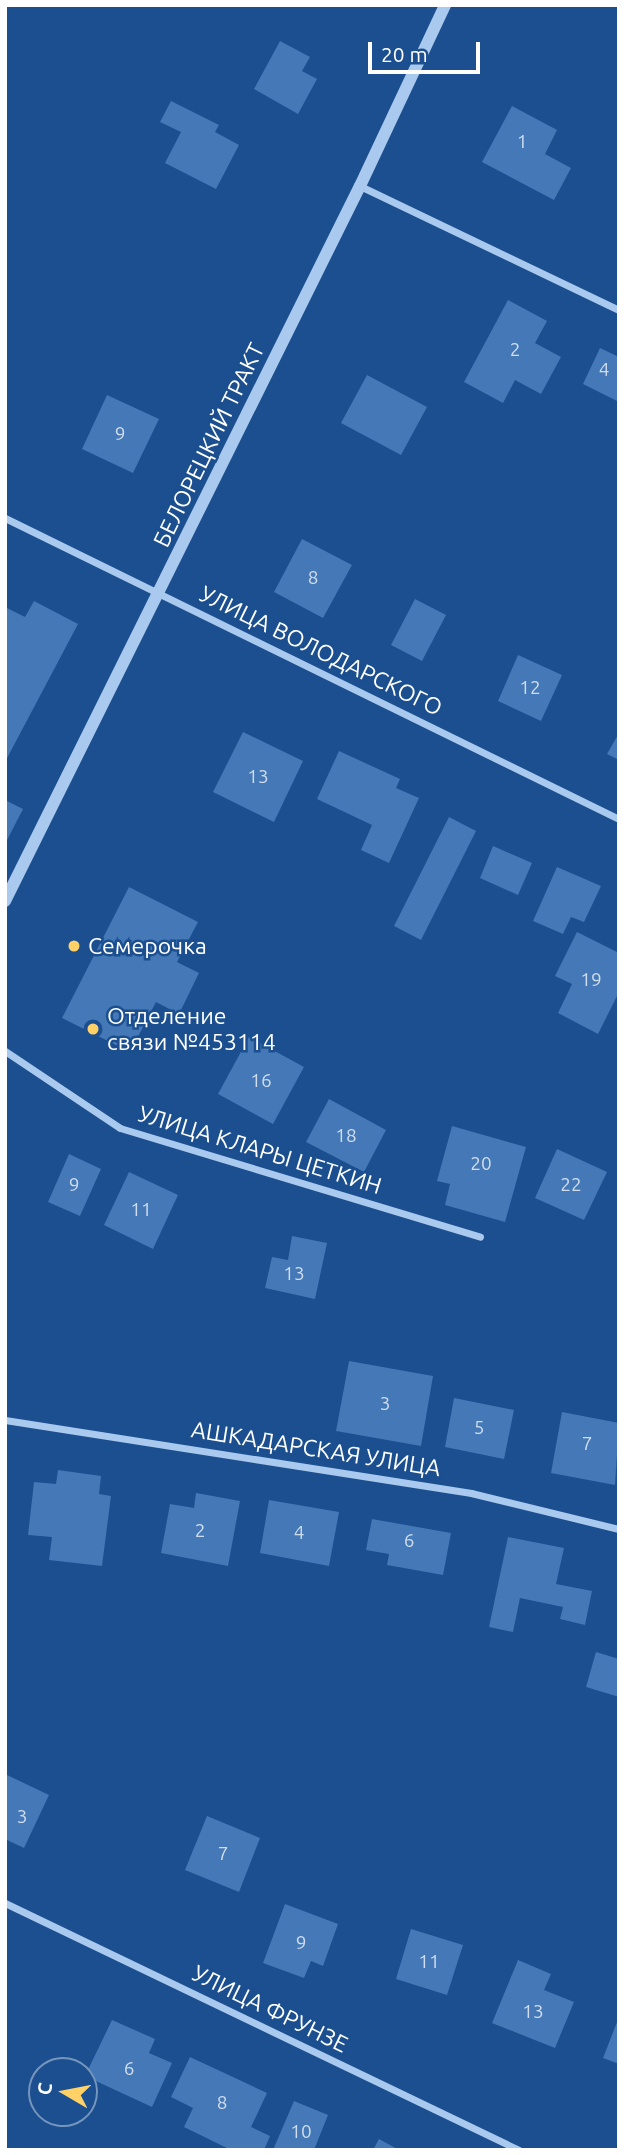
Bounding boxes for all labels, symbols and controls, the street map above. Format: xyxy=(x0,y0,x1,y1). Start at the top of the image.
scale bar xyxy=(372,28,484,72)
text: 20 m xyxy=(381,42,428,66)
house number: 1 xyxy=(517,131,527,153)
street label: БЕЛОРЕЦКИЙ ТРАКТ xyxy=(148,338,270,552)
house number: 2 xyxy=(510,339,520,361)
house number: 4 xyxy=(599,359,609,381)
house number: 9 xyxy=(115,423,125,445)
house number: 8 xyxy=(308,567,318,589)
street label: УЛИЦА ВОЛОДАРСКОГО xyxy=(195,580,447,722)
house number: 12 xyxy=(519,677,541,699)
house number: 13 xyxy=(247,766,269,788)
place label: Семерочка xyxy=(88,932,207,960)
marker: Семерочка xyxy=(66,938,82,954)
house number: 19 xyxy=(580,969,602,991)
place label: Отделение связи №453114 xyxy=(107,1002,276,1056)
marker: Отделение связи №453114 xyxy=(85,1021,101,1037)
house number: 16 xyxy=(250,1070,272,1092)
street label: УЛИЦА КЛАРЫ ЦЕТКИН xyxy=(135,1100,385,1200)
house number: 18 xyxy=(335,1125,357,1147)
house number: 20 xyxy=(470,1153,492,1175)
house number: 9 xyxy=(69,1174,79,1196)
house number: 22 xyxy=(560,1174,582,1196)
house number: 11 xyxy=(130,1199,152,1221)
house number: 13 xyxy=(283,1263,305,1285)
house number: 3 xyxy=(380,1393,390,1415)
street label: АШКАДАРСКАЯ УЛИЦА xyxy=(189,1416,443,1482)
house number: 5 xyxy=(474,1417,484,1439)
house number: 7 xyxy=(582,1433,592,1455)
house number: 2 xyxy=(195,1520,205,1542)
house number: 4 xyxy=(294,1522,304,1544)
house number: 6 xyxy=(404,1530,414,1552)
house number: 3 xyxy=(17,1806,27,1828)
house number: 7 xyxy=(218,1843,228,1865)
house number: 9 xyxy=(296,1932,306,1954)
house number: 11 xyxy=(418,1951,440,1973)
street label: УЛИЦА ФРУНЗЕ xyxy=(188,1959,352,2059)
house number: 13 xyxy=(522,2001,544,2023)
north arrow xyxy=(28,2057,98,2127)
house number: 6 xyxy=(124,2058,134,2080)
text: С xyxy=(32,2081,56,2097)
house number: 8 xyxy=(217,2092,227,2114)
house number: 10 xyxy=(290,2121,312,2143)

